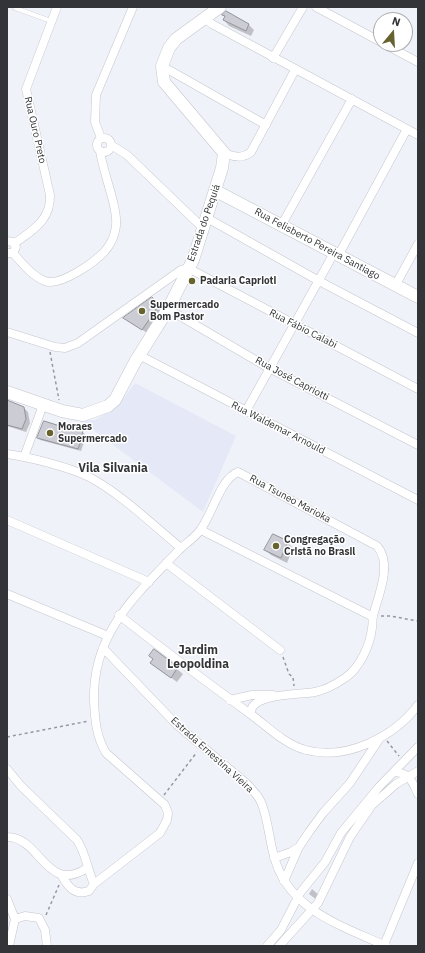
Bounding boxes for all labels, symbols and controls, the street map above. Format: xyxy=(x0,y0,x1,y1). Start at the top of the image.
north arrow xyxy=(373,12,413,52)
text: N xyxy=(390,14,402,29)
street label: Rua Ouro Preto xyxy=(21,95,49,165)
street label: Estrada do Pequiá xyxy=(185,183,223,263)
street label: Rua Felisberto Pereira Santiago xyxy=(252,206,382,282)
place label: Padaria Caprioti xyxy=(200,275,276,287)
marker: Padaria Caprioti xyxy=(187,276,197,286)
place label: Supermercado Bom Pastor xyxy=(150,299,219,322)
marker: Supermercado Bom Pastor xyxy=(137,306,147,316)
street label: Rua Fábio Calabi xyxy=(267,307,339,351)
street label: Rua José Capriotti xyxy=(253,355,331,403)
street label: Rua Waldemar Arnould xyxy=(229,399,327,457)
place label: Moraes Supermercado xyxy=(58,421,127,444)
marker: Moraes Supermercado xyxy=(45,428,55,438)
district label: Vila Silvania xyxy=(78,462,148,476)
street label: Rua Tsuneo Marioka xyxy=(247,473,333,525)
place label: Congregação Cristã no Brasil xyxy=(284,534,355,558)
marker: Congregação Cristã no Brasil xyxy=(271,541,281,551)
district label: Jardim Leopoldina xyxy=(167,644,229,672)
street label: Estrada Ernestina Vieira xyxy=(168,715,256,795)

